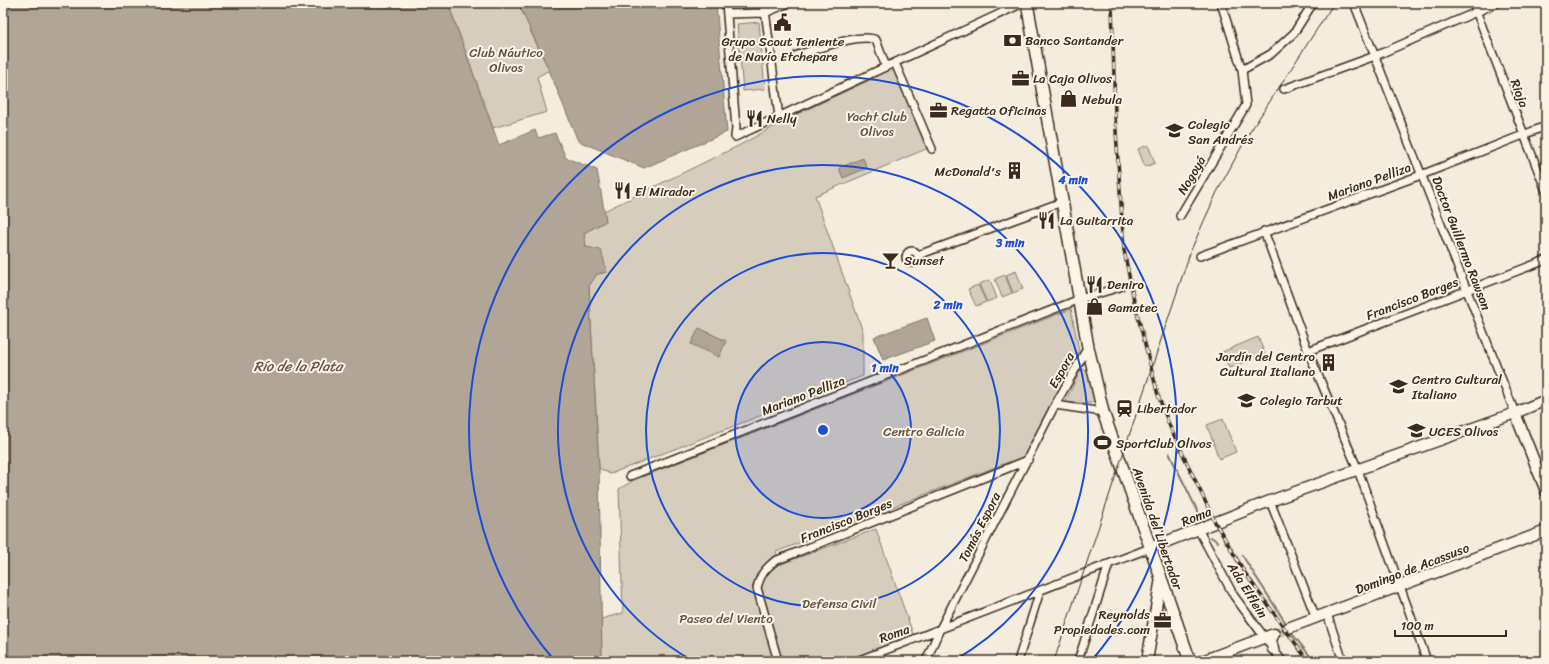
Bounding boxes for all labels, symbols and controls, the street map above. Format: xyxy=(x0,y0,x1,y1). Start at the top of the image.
public building icon: Grupo Scout Teniente de Navío Etchepare xyxy=(773,12,793,32)
place label: Banco Santander xyxy=(1025,29,1124,52)
place label: Grupo Scout Teniente de Navío Etchepare xyxy=(721,30,845,68)
bank icon: Banco Santander xyxy=(1002,30,1022,50)
park label: Club Náutico Olivos xyxy=(469,41,543,79)
place label: La Caja Olivos xyxy=(1033,67,1113,90)
office icon: La Caja Olivos xyxy=(1010,68,1030,88)
street label: Rioja xyxy=(1504,76,1536,111)
place label: Nebula xyxy=(1082,88,1123,111)
shop icon: Nebula xyxy=(1059,89,1079,109)
place label: Regatta Oficinas xyxy=(951,99,1047,122)
office icon: Regatta Oficinas xyxy=(928,100,948,120)
park label: Yacht Club Olivos xyxy=(847,105,907,143)
place label: Nelly xyxy=(767,107,797,130)
restaurant icon: Nelly xyxy=(744,108,764,128)
place label: Colegio San Andrés xyxy=(1188,113,1253,151)
school or university icon: Colegio San Andrés xyxy=(1165,121,1185,141)
street label: Nogoyá xyxy=(1171,151,1212,199)
street label: Mariano Pelliza xyxy=(1324,155,1415,207)
place label: McDonald's xyxy=(935,160,1001,183)
building icon: McDonald's xyxy=(1004,161,1024,181)
text: 4 min xyxy=(1057,169,1088,191)
street label: Doctor Guillermo Rawson xyxy=(1425,173,1498,314)
place label: El Mirador xyxy=(635,180,695,203)
restaurant icon: El Mirador xyxy=(612,181,632,201)
place label: La Guitarrita xyxy=(1060,209,1134,232)
restaurant icon: La Guitarrita xyxy=(1037,210,1057,230)
text: 3 min xyxy=(995,232,1025,254)
place label: Sunset xyxy=(904,249,945,272)
bar icon: Sunset xyxy=(881,250,901,270)
street label: Francisco Borges xyxy=(1362,270,1462,327)
place label: Deniro xyxy=(1107,273,1144,296)
restaurant icon: Deniro xyxy=(1084,274,1104,294)
text: 2 min xyxy=(932,294,963,316)
place label: Gamatec xyxy=(1108,296,1158,319)
shop icon: Gamatec xyxy=(1085,297,1105,317)
place label: Jardín del Centro Cultural Italiano xyxy=(1215,345,1316,383)
street label: Espora xyxy=(1042,347,1081,393)
building icon: Jardín del Centro Cultural Italiano xyxy=(1318,353,1338,373)
water label: Río de la Plata xyxy=(254,354,344,379)
text: 1 min xyxy=(871,357,899,379)
place label: Centro Cultural Italiano xyxy=(1411,368,1502,406)
street label: Mariano Pelliza xyxy=(758,369,849,422)
school or university icon: Centro Cultural Italiano xyxy=(1389,376,1409,396)
place label: Colegio Tarbut xyxy=(1260,389,1343,412)
school or university icon: Colegio Tarbut xyxy=(1237,390,1257,410)
place label: Libertador xyxy=(1137,397,1197,420)
station icon: Libertador xyxy=(1114,398,1134,418)
park label: Centro Galicia xyxy=(883,420,965,443)
place label: UCES Olivos xyxy=(1429,420,1499,443)
school or university icon: UCES Olivos xyxy=(1406,421,1426,441)
centre of rings xyxy=(816,423,830,437)
place label: SportClub Olivos xyxy=(1116,432,1212,455)
sports icon: SportClub Olivos xyxy=(1093,433,1113,453)
street label: Avenida del Libertador xyxy=(1125,463,1190,593)
street label: Tomás Espora xyxy=(952,488,1007,566)
street label: Francisco Borges xyxy=(797,492,896,549)
street label: Roma xyxy=(1178,500,1215,533)
street label: Domingo de Acassuso xyxy=(1352,536,1473,601)
street label: Ada Elflein xyxy=(1221,557,1274,623)
park label: Defensa Civil xyxy=(802,592,876,615)
place label: Reynolds Propiedades.com xyxy=(1054,603,1150,641)
park label: Paseo del Viento xyxy=(679,607,773,630)
office icon: Reynolds Propiedades.com xyxy=(1153,611,1173,631)
scale bar xyxy=(1395,612,1506,638)
text: 100 m xyxy=(1401,615,1434,637)
street label: Roma xyxy=(876,617,913,650)

